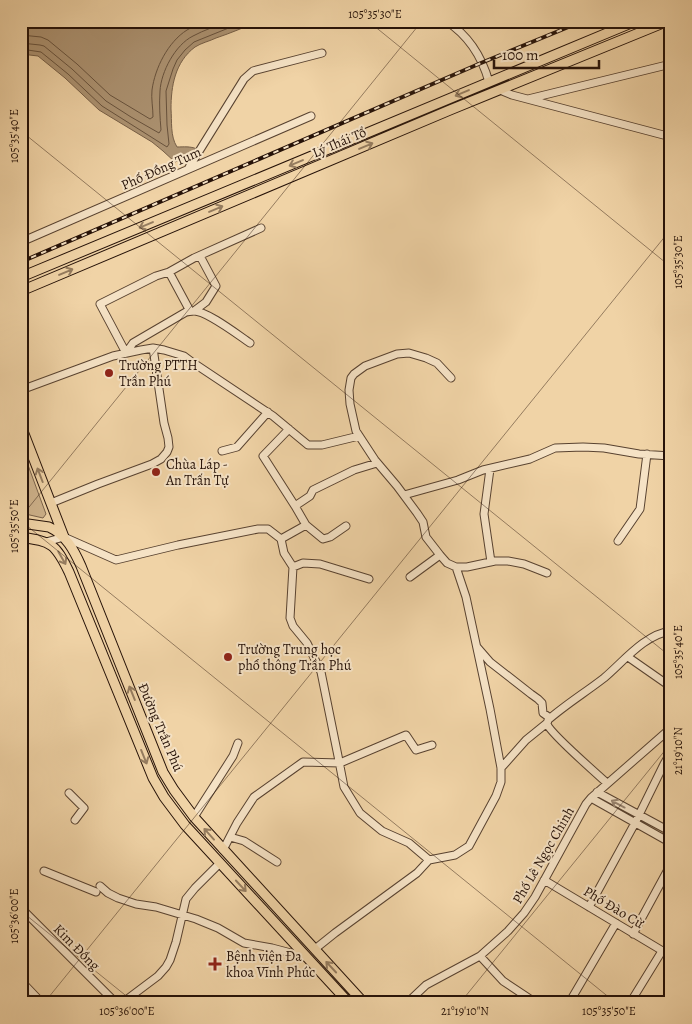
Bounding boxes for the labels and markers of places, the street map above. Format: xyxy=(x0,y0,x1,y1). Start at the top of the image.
place label: Trường PTTH Trần Phú xyxy=(119,356,198,391)
marker: Trường PTTH Trần Phú xyxy=(103,367,115,379)
place label: Chùa Láp - An Trấn Tự xyxy=(165,455,229,490)
marker: Chùa Láp - An Trấn Tự xyxy=(150,466,162,478)
place label: Trường Trung học phổ thông Trần Phú xyxy=(238,640,352,675)
marker: Trường Trung học phổ thông Trần Phú xyxy=(222,651,234,663)
place label: Bệnh viện Đa khoa Vĩnh Phúc xyxy=(226,947,315,982)
marker: Bệnh viện Đa khoa Vĩnh Phúc xyxy=(208,957,222,971)

